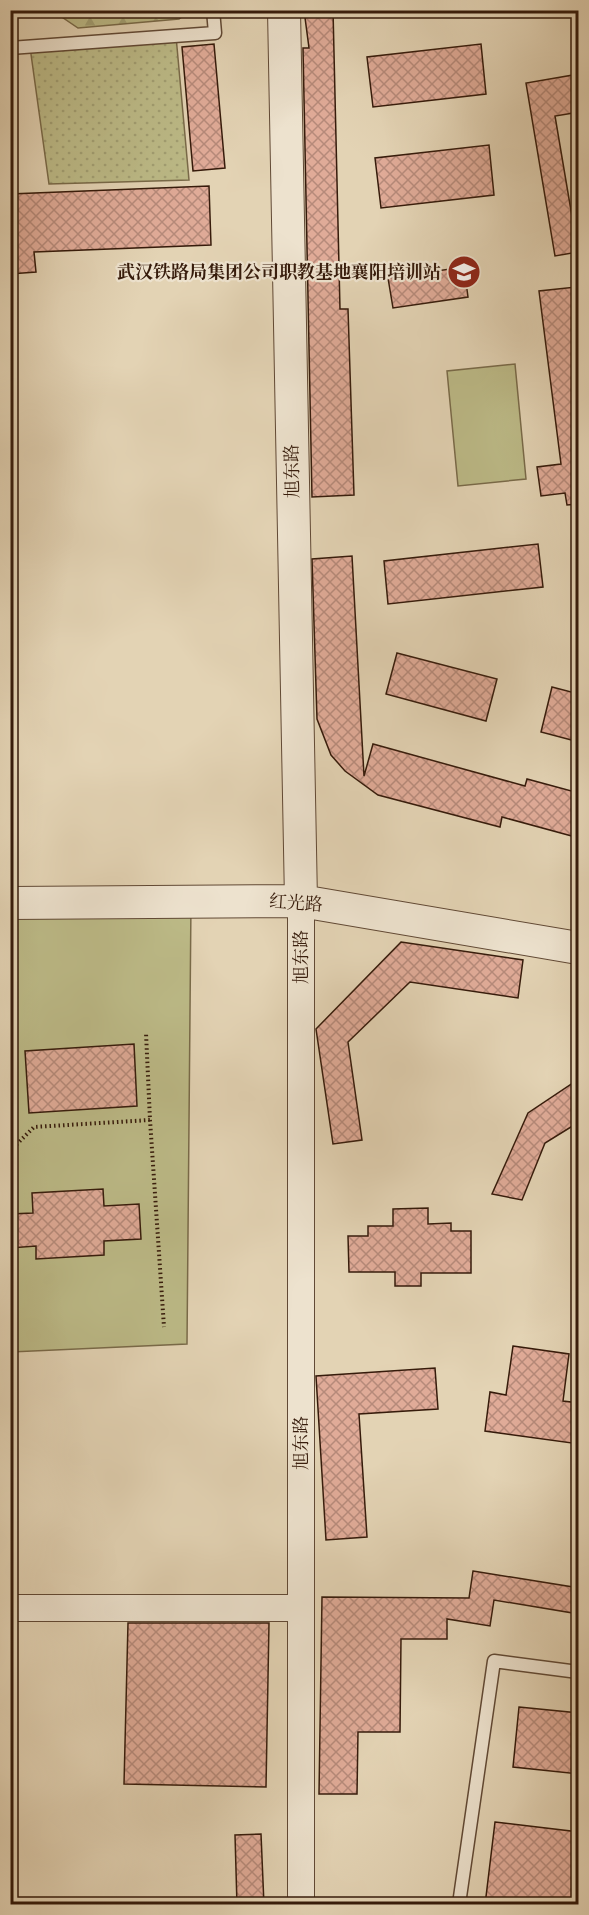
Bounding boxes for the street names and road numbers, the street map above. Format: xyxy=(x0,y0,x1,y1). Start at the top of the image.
street label: 旭东路 xyxy=(281,444,303,498)
street label: 红光路 xyxy=(268,890,324,916)
street label: 旭东路 xyxy=(290,930,312,984)
street label: 旭东路 xyxy=(290,1416,312,1470)

